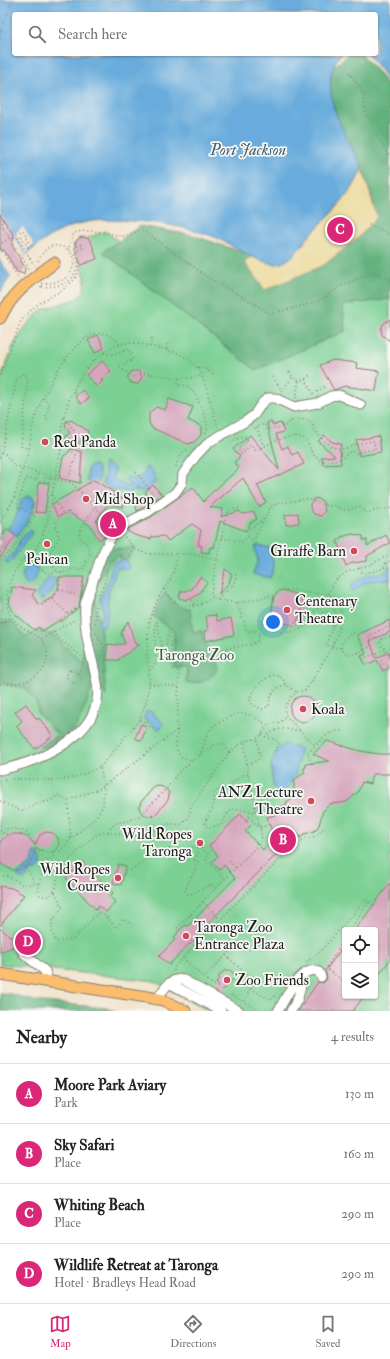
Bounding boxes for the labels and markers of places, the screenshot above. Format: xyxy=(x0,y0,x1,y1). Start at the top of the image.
pin: C xyxy=(327,215,353,245)
place label: Red Panda xyxy=(53,433,117,452)
marker: Red Panda xyxy=(40,437,50,447)
place label: Mid Shop xyxy=(94,490,154,510)
marker: Mid Shop xyxy=(81,494,91,504)
pin: A xyxy=(100,509,126,539)
marker: Pelican xyxy=(42,539,52,549)
place label: Giraffe Barn xyxy=(270,542,346,561)
marker: Giraffe Barn xyxy=(349,546,359,556)
place label: Pelican xyxy=(26,550,68,569)
place label: Centenary Theatre xyxy=(295,592,358,628)
marker: Centenary Theatre xyxy=(282,605,292,615)
place label: Koala xyxy=(311,700,345,719)
marker: Koala xyxy=(298,704,308,714)
place label: ANZ Lecture Theatre xyxy=(217,783,303,819)
marker: ANZ Lecture Theatre xyxy=(306,796,316,806)
place label: Wild Ropes Taronga xyxy=(121,825,193,861)
pin: B xyxy=(270,825,296,855)
marker: Wild Ropes Taronga xyxy=(195,838,205,848)
place label: Wild Ropes Course xyxy=(39,860,110,896)
marker: Wild Ropes Course xyxy=(113,873,123,883)
place label: Taronga Zoo Entrance Plaza xyxy=(194,918,285,954)
pin: D xyxy=(15,927,41,957)
marker: Taronga Zoo Entrance Plaza xyxy=(181,931,191,941)
place label: Zoo Friends xyxy=(235,971,309,990)
marker: Zoo Friends xyxy=(222,975,232,985)

